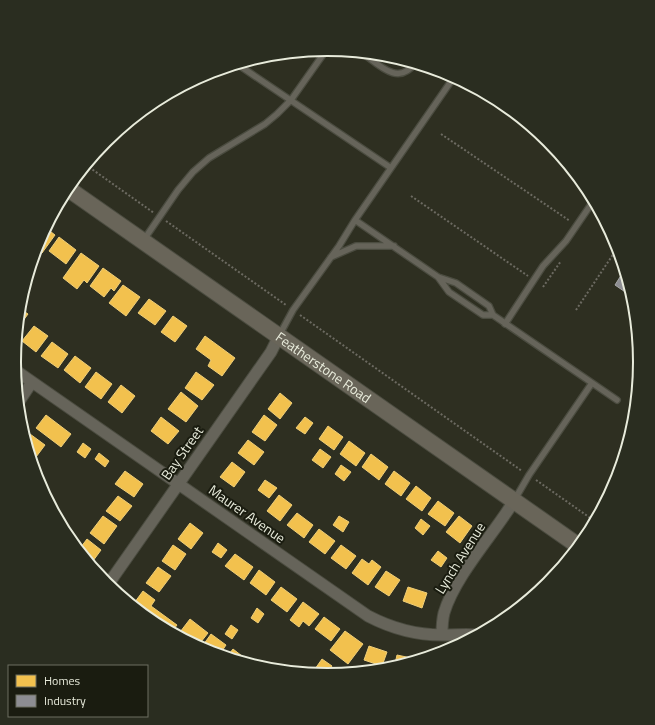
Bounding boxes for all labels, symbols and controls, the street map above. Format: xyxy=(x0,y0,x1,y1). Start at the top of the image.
street label: Featherstone Road xyxy=(272,326,376,408)
street label: Bay Street xyxy=(155,421,208,484)
street label: Maurer Avenue xyxy=(205,479,290,548)
street label: Lynch Avenue xyxy=(429,518,490,598)
legend xyxy=(8,665,148,717)
text: Homes xyxy=(44,671,80,690)
text: Industry xyxy=(44,691,86,710)

